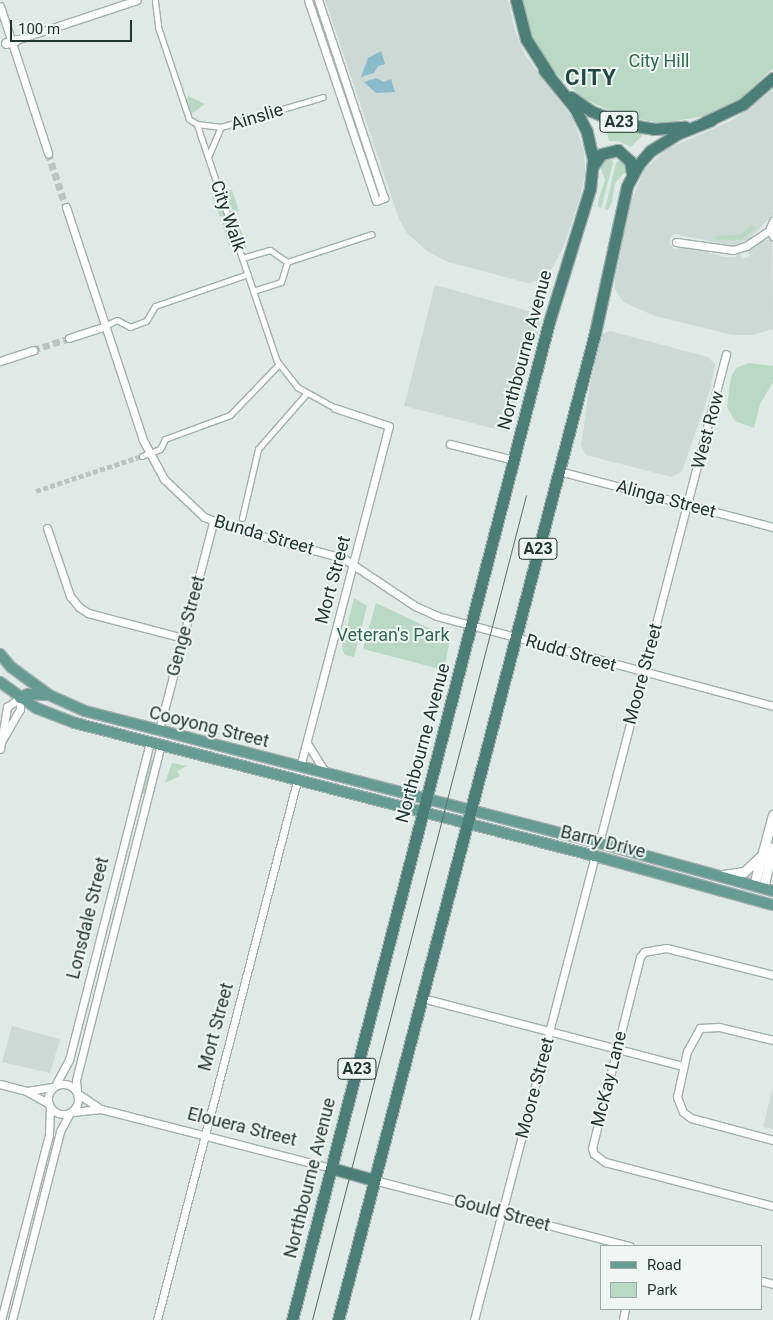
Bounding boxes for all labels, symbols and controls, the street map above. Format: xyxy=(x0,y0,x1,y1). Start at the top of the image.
scale bar xyxy=(12,10,135,42)
text: 100 m xyxy=(18,20,60,38)
park label: City Hill xyxy=(629,50,689,72)
district label: CITY xyxy=(565,65,617,91)
street label: Ainslie xyxy=(228,99,286,135)
road number: A23 xyxy=(599,108,639,136)
street label: City Walk xyxy=(206,178,250,254)
street label: Northbourne Avenue xyxy=(493,268,557,432)
street label: West Row xyxy=(687,389,729,471)
street label: Alinga Street xyxy=(614,475,718,523)
street label: Bunda Street xyxy=(212,510,316,560)
street label: Mort Street xyxy=(311,534,355,626)
road number: A23 xyxy=(518,536,558,562)
street label: Genge Street xyxy=(162,573,210,679)
street label: Moore Street xyxy=(619,621,667,727)
park label: Veteran's Park xyxy=(336,624,450,646)
street label: Rudd Street xyxy=(523,630,619,676)
street label: Northbourne Avenue xyxy=(391,661,455,825)
street label: Cooyong Street xyxy=(147,702,271,752)
street label: Barry Drive xyxy=(558,821,648,863)
street label: Lonsdale Street xyxy=(62,855,114,981)
street label: Mort Street xyxy=(194,981,238,1073)
street label: McKay Lane xyxy=(587,1029,631,1129)
street label: Moore Street xyxy=(511,1035,559,1141)
road number: A23 xyxy=(337,1056,377,1082)
street label: Northbourne Avenue xyxy=(280,1096,340,1260)
street label: Elouera Street xyxy=(185,1103,299,1151)
street label: Gould Street xyxy=(451,1190,553,1236)
legend xyxy=(600,1245,763,1310)
text: Road xyxy=(647,1256,681,1274)
text: Park xyxy=(647,1281,677,1299)

